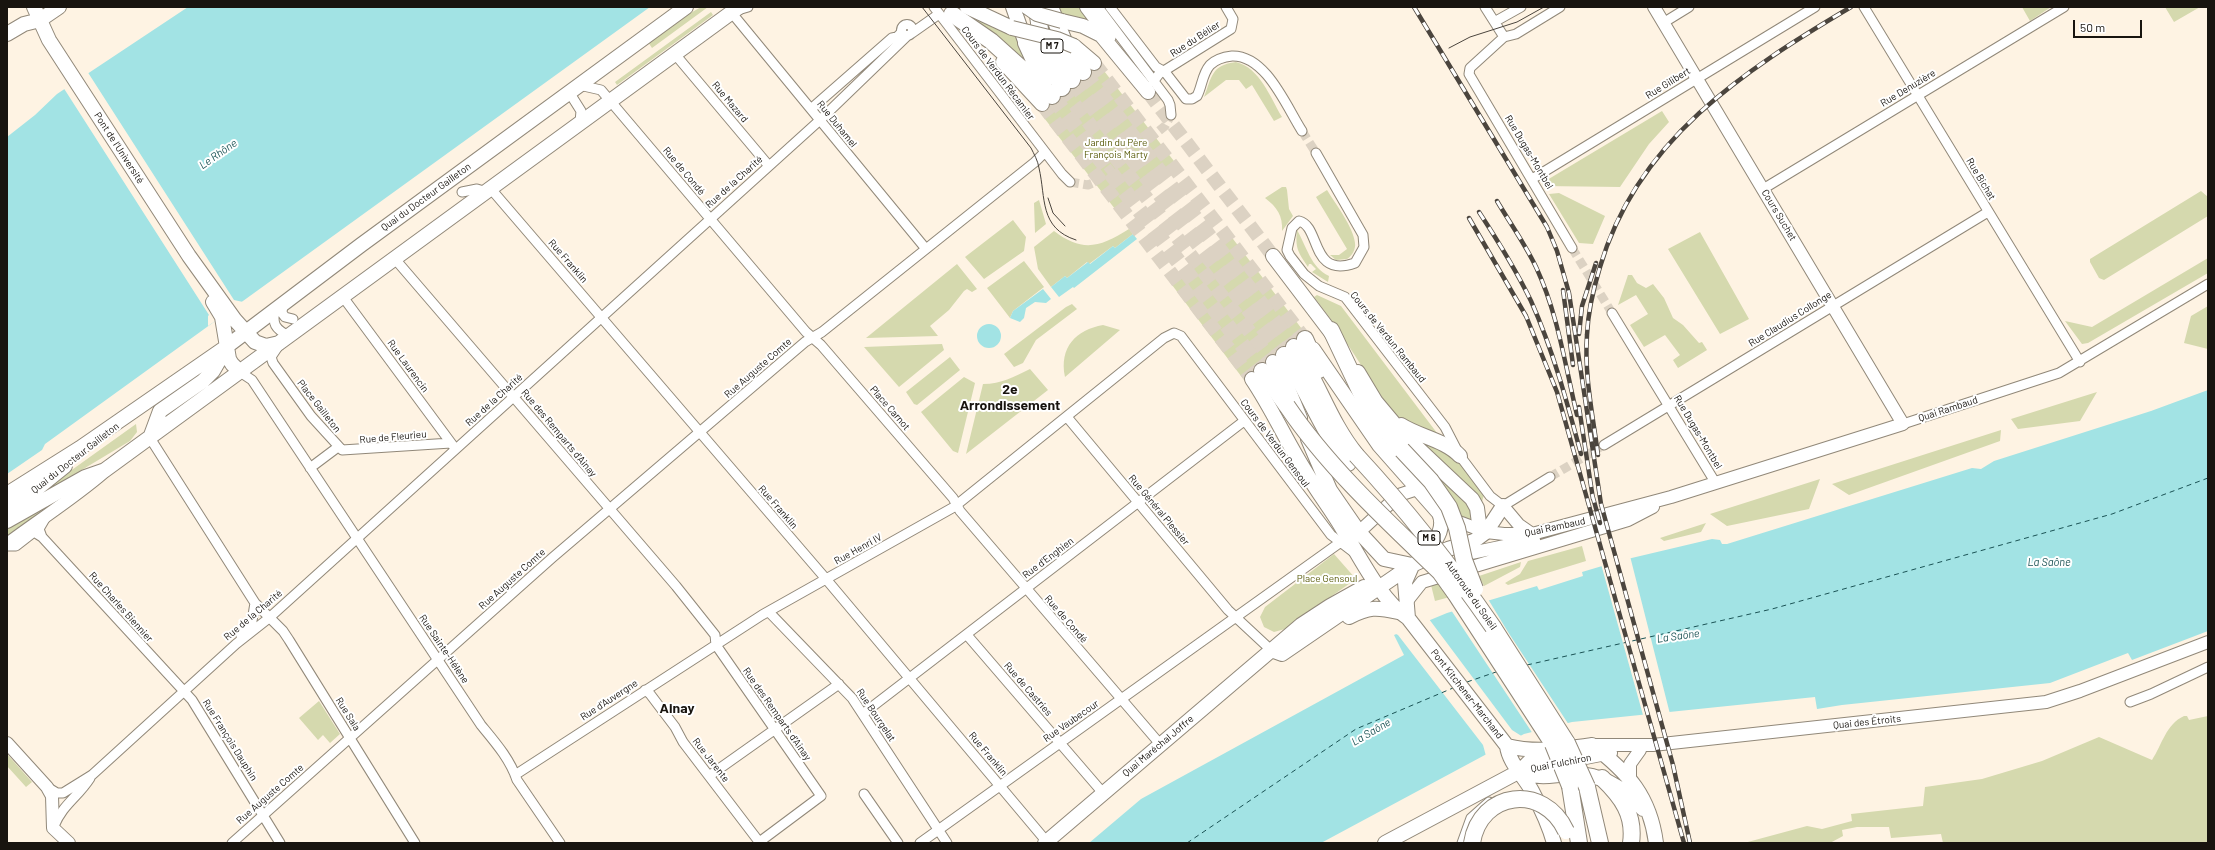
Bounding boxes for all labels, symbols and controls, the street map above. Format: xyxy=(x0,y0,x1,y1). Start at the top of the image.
scale bar xyxy=(2075,12,2144,38)
street label: Rue du Bélier xyxy=(1168,18,1222,60)
text: 50 m xyxy=(2080,20,2105,34)
street label: Cours de Verdun Récamier xyxy=(959,24,1037,122)
road number: M 7 xyxy=(1041,39,1063,53)
street label: Rue Gilibert xyxy=(1643,65,1693,101)
street label: Rue Denuzière xyxy=(1878,67,1938,109)
street label: Rue Mazard xyxy=(709,79,751,125)
street label: Rue Duhamel xyxy=(815,98,859,150)
street label: Pont de l'Université xyxy=(91,110,147,186)
street label: Rue Dugas-Montbel xyxy=(1502,113,1556,191)
water label: Le Rhône xyxy=(197,136,239,172)
park label: Jardin du Père François Marty xyxy=(1084,137,1148,160)
street label: Rue de Condé xyxy=(660,144,708,198)
street label: Rue de la Charité xyxy=(703,153,765,211)
street label: Rue Bichat xyxy=(1964,156,1998,202)
street label: Quai du Docteur Gailleton xyxy=(379,160,473,234)
street label: Cours Suchet xyxy=(1759,187,1799,243)
street label: Rue Franklin xyxy=(546,237,590,285)
street label: Cours de Verdun Rambaud xyxy=(1348,289,1428,385)
street label: Rue Claudius Collonge xyxy=(1746,289,1834,349)
street label: Rue Auguste Comte xyxy=(722,336,794,400)
street label: Rue Laurencin xyxy=(385,337,431,395)
street label: Rue de la Charité xyxy=(463,371,525,429)
street label: Place Gailleton xyxy=(295,377,343,435)
district label: 2e Arrondissement xyxy=(960,381,1060,414)
street label: Place Carnot xyxy=(867,383,913,433)
street label: Rue des Remparts d'Ainay xyxy=(519,387,599,479)
street label: Rue Dugas-Montbel xyxy=(1671,393,1725,471)
street label: Quai Rambaud xyxy=(1917,394,1979,424)
street label: Cours de Verdun Gensoul xyxy=(1238,397,1312,489)
street label: Quai du Docteur Gailleton xyxy=(29,420,121,496)
street label: Rue de Fleurieu xyxy=(359,428,427,446)
street label: Rue Général Plessier xyxy=(1126,472,1192,548)
street label: Rue Franklin xyxy=(756,483,800,531)
street label: Quai Rambaud xyxy=(1524,515,1586,539)
street label: Rue Henri IV xyxy=(832,531,884,567)
road number: M 6 xyxy=(1418,531,1440,545)
street label: Rue d'Enghien xyxy=(1020,535,1076,581)
street label: Rue Auguste Comte xyxy=(476,546,548,612)
water label: La Saône xyxy=(2027,555,2071,569)
street label: Autoroute du Soleil xyxy=(1443,558,1499,632)
street label: Rue Charles Biennier xyxy=(86,570,156,644)
park label: Place Gensoul xyxy=(1297,573,1357,585)
street label: Rue de la Charité xyxy=(221,587,285,643)
street label: Rue de Condé xyxy=(1042,593,1090,645)
street label: Rue Sainte-Hélène xyxy=(416,612,472,686)
water label: La Saône xyxy=(1656,626,1700,646)
street label: Pont Kitchener-Marchand xyxy=(1428,647,1506,741)
street label: Rue de Castries xyxy=(1001,660,1055,718)
street label: Rue des Remparts d'Ainay xyxy=(740,665,814,763)
street label: Rue d'Auvergne xyxy=(578,677,640,723)
street label: Rue Bourgelat xyxy=(854,686,898,744)
street label: Rue Sala xyxy=(333,695,363,733)
street label: Rue François Dauphin xyxy=(200,697,260,783)
street label: Rue Vaubecour xyxy=(1041,697,1101,745)
district label: Ainay xyxy=(660,700,694,716)
street label: Quai des Étroits xyxy=(1833,712,1901,732)
street label: Quai Maréchal Joffre xyxy=(1120,713,1196,779)
water label: La Saône xyxy=(1349,715,1393,749)
street label: Rue Franklin xyxy=(966,730,1010,778)
street label: Rue Jarente xyxy=(690,735,732,785)
street label: Quai Fulchiron xyxy=(1530,751,1592,775)
street label: Rue Auguste Comte xyxy=(234,762,306,826)

